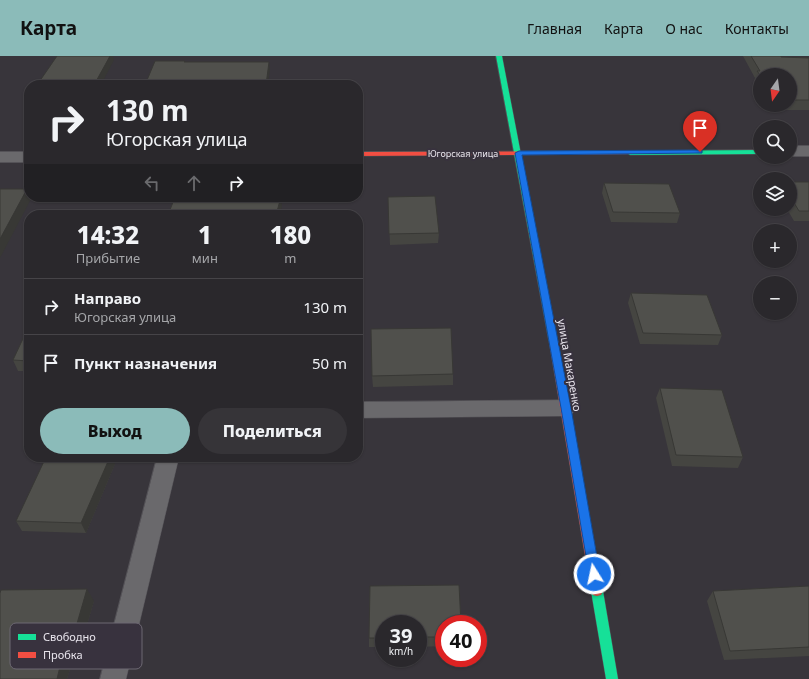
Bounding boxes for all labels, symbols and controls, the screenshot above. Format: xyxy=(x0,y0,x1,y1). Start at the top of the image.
text: Карта xyxy=(20,15,77,41)
text: Главная xyxy=(527,19,582,38)
text: Карта xyxy=(604,19,643,38)
text: О нас xyxy=(665,19,703,38)
text: Контакты xyxy=(725,19,789,38)
north arrow xyxy=(753,68,797,112)
map controls xyxy=(753,68,797,320)
text: 130 m xyxy=(106,91,189,129)
icon: right xyxy=(40,96,92,148)
pin xyxy=(683,111,717,152)
icon: arrive xyxy=(689,117,711,139)
button: search xyxy=(753,120,797,164)
text: Югорская улица xyxy=(106,127,248,151)
street label: Югорская улица xyxy=(428,147,498,160)
icon: left xyxy=(141,172,163,194)
icon: ahead xyxy=(183,172,205,194)
icon: right xyxy=(225,172,247,194)
button: layers xyxy=(753,172,797,216)
text: 14:32 xyxy=(77,218,139,251)
text: 1 xyxy=(198,218,212,251)
text: 180 xyxy=(270,218,311,251)
button: + xyxy=(753,224,797,268)
text: Прибытие xyxy=(76,249,140,267)
text: мин xyxy=(192,249,218,267)
text: m xyxy=(284,249,297,267)
button: − xyxy=(753,276,797,320)
text: Направо xyxy=(74,288,141,308)
icon: right xyxy=(40,296,62,318)
text: 130 m xyxy=(303,297,347,317)
text: Югорская улица xyxy=(74,308,176,326)
street label: улица Макаренко xyxy=(554,318,586,412)
icon: arrive xyxy=(40,352,62,374)
text: Пункт назначения xyxy=(74,353,217,373)
text: 50 m xyxy=(312,353,347,373)
button: Выход xyxy=(40,408,190,454)
button: Поделиться xyxy=(198,408,347,454)
position arrow xyxy=(573,553,615,595)
speed limit sign: 40 xyxy=(435,615,487,667)
text: 39 xyxy=(390,622,412,649)
legend xyxy=(10,623,142,669)
text: Свободно xyxy=(43,629,96,644)
text: km/h xyxy=(389,644,413,658)
text: Пробка xyxy=(43,647,83,662)

